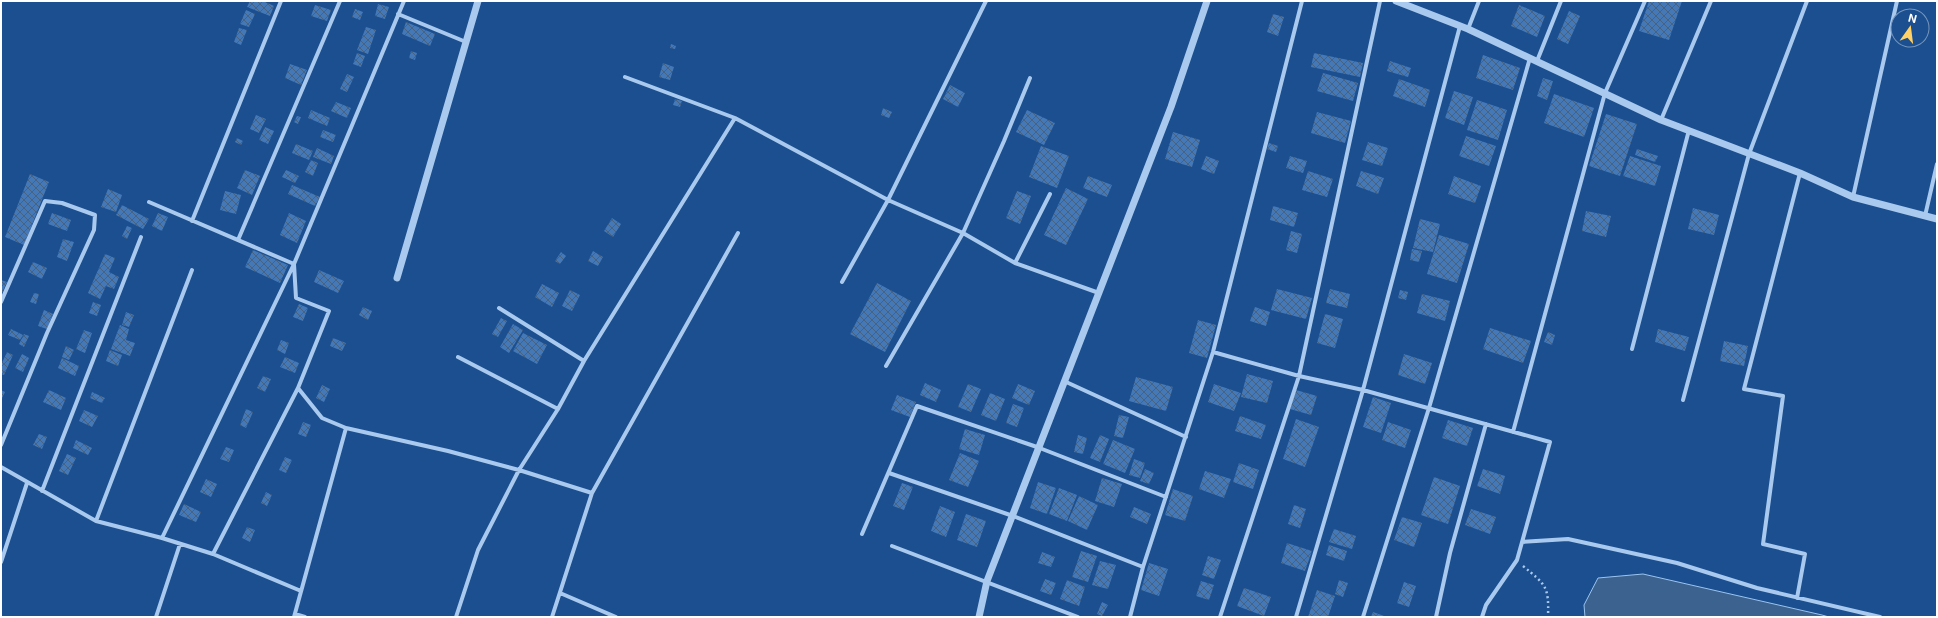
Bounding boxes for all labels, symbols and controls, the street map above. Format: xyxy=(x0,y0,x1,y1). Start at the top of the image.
north arrow xyxy=(1890,8,1930,48)
text: N xyxy=(1907,10,1918,26)

